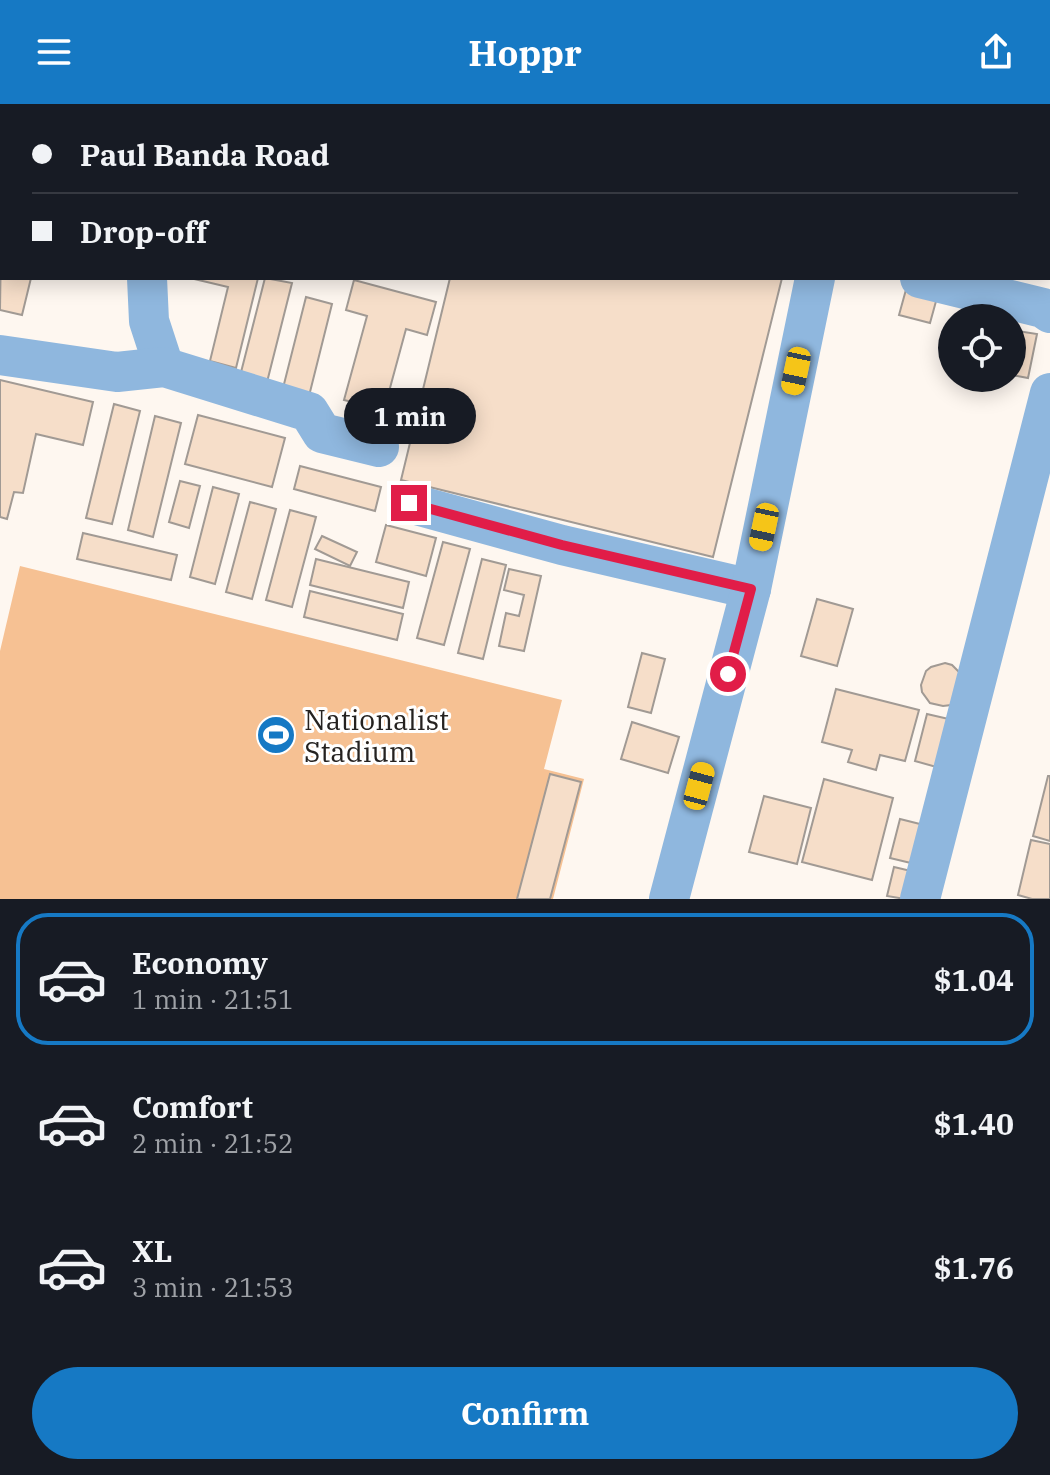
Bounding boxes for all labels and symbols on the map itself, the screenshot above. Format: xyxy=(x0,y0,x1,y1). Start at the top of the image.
car xyxy=(779,345,813,397)
callout: 1 min xyxy=(343,387,475,443)
route end xyxy=(391,485,427,521)
car xyxy=(747,501,781,553)
route start xyxy=(710,656,746,692)
place label: Nationalist Stadium xyxy=(304,701,449,770)
sports icon: Nationalist Stadium xyxy=(255,714,297,756)
car xyxy=(681,760,717,812)

